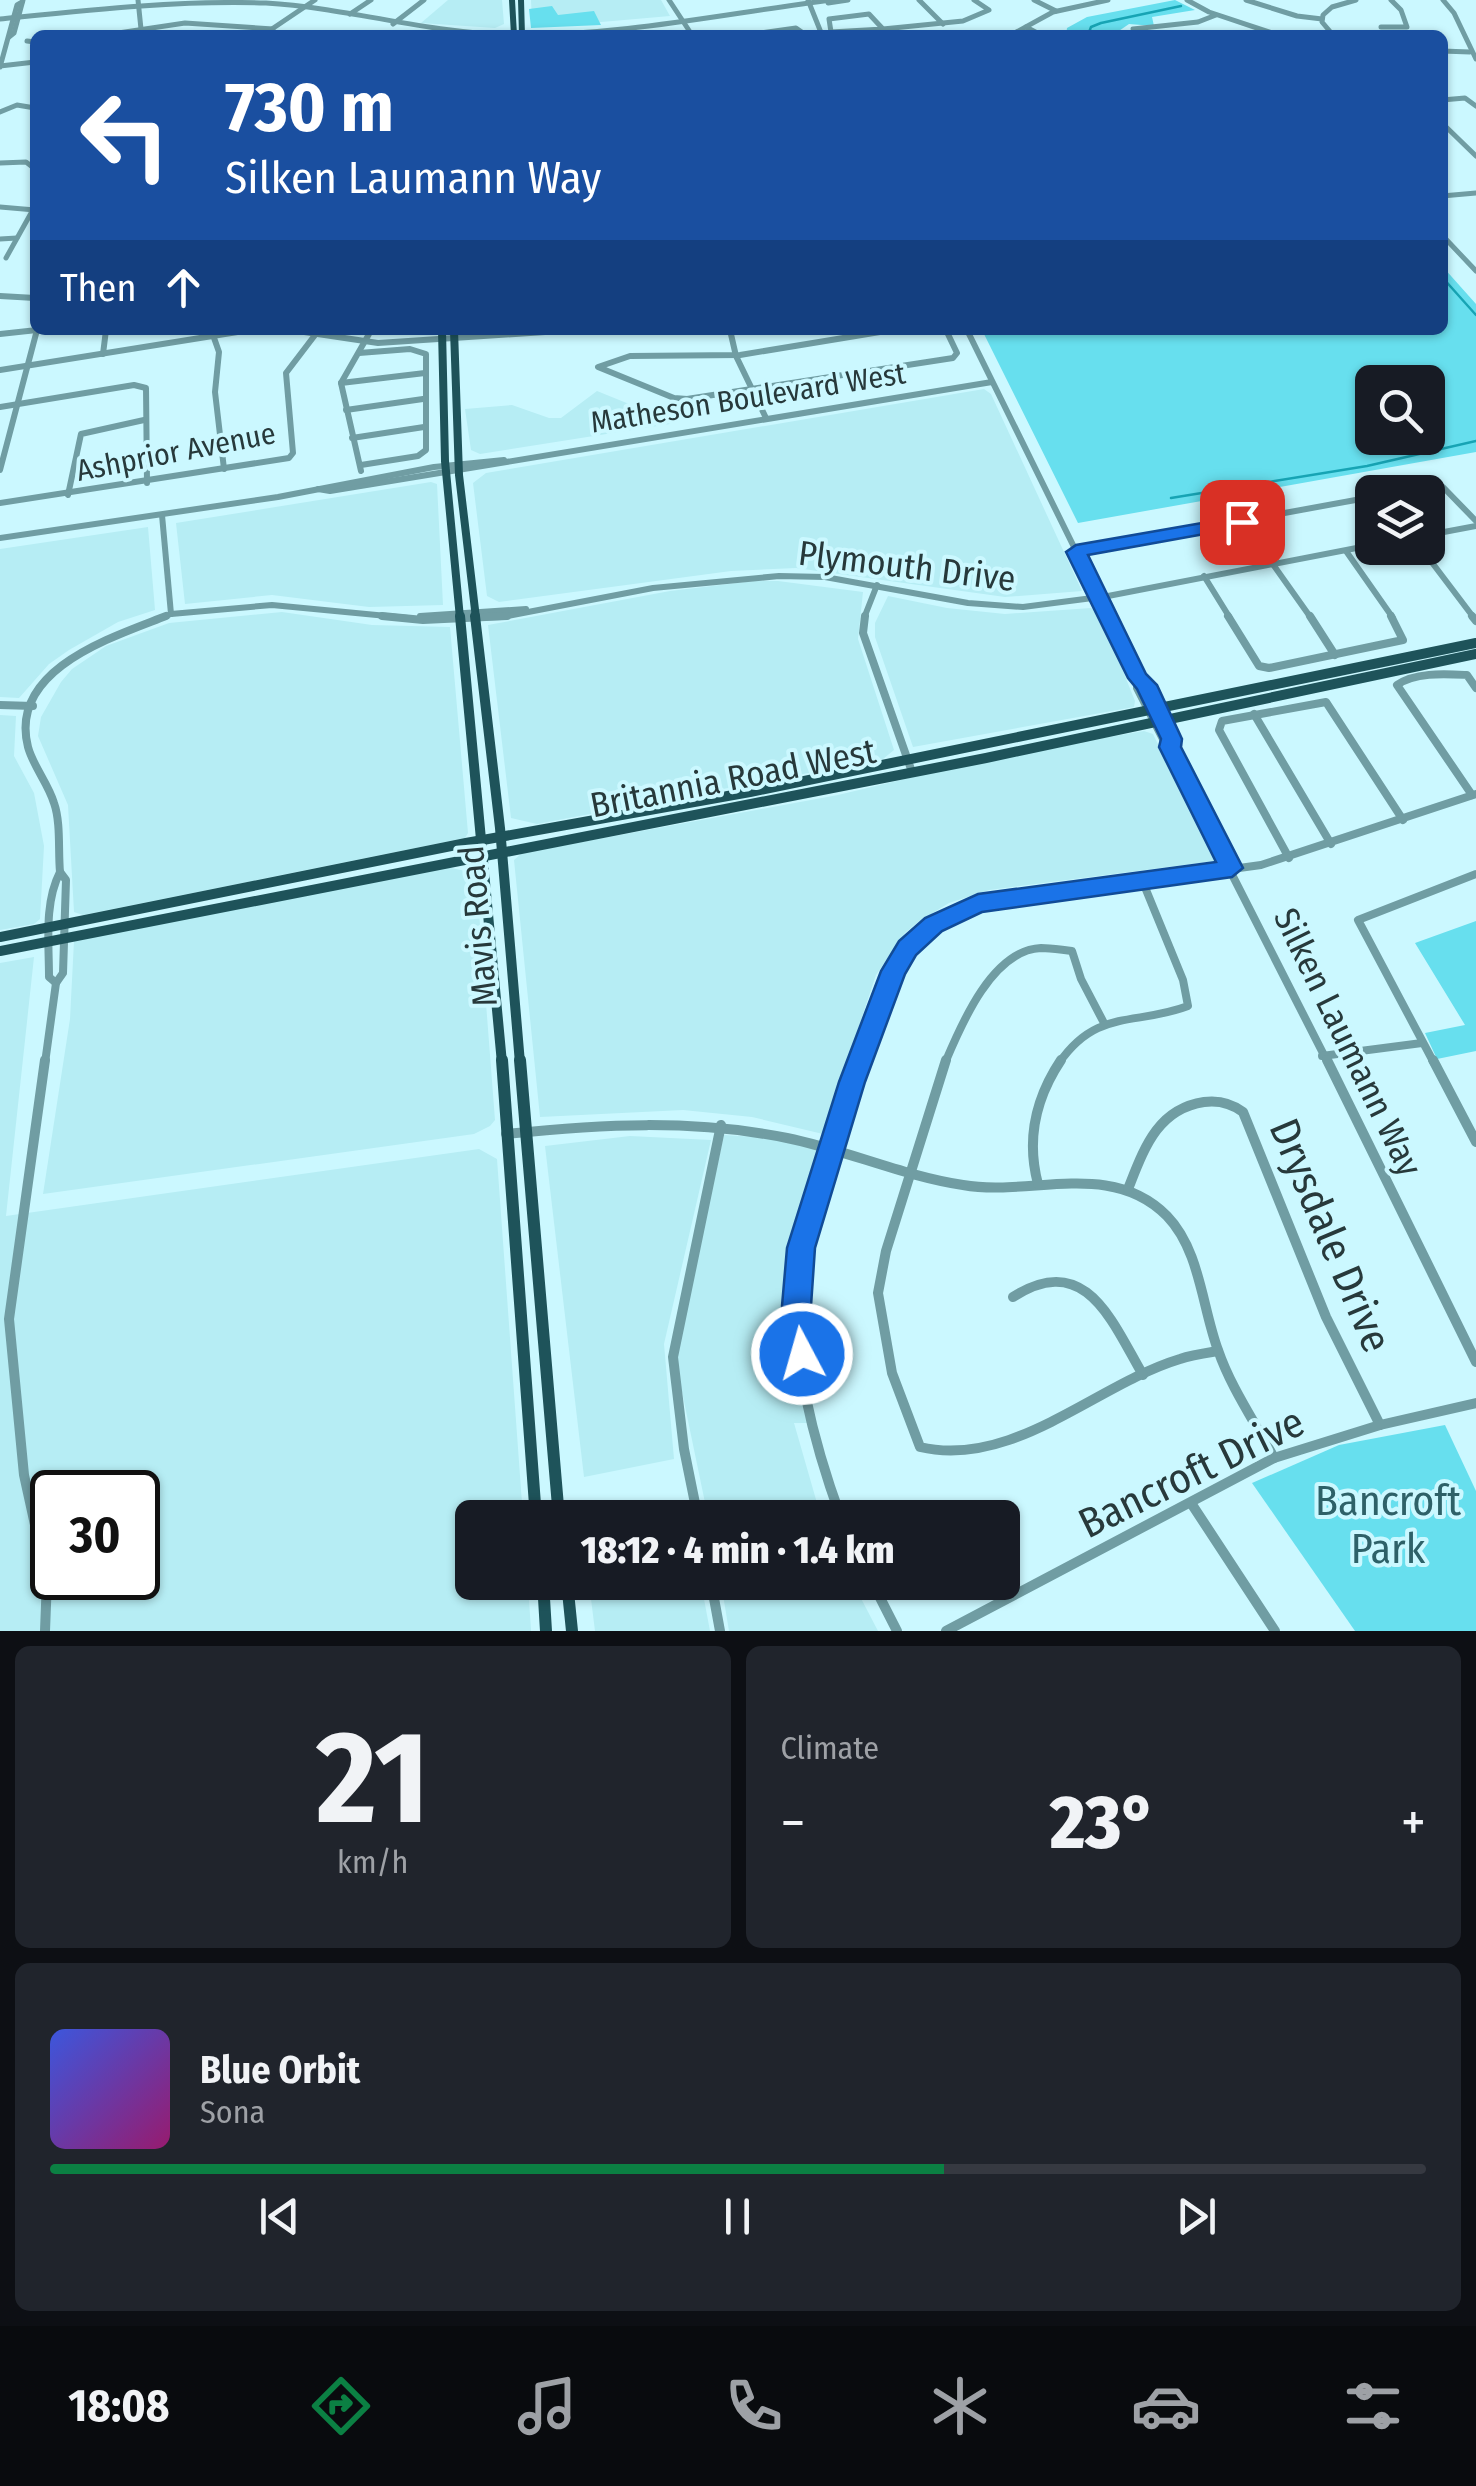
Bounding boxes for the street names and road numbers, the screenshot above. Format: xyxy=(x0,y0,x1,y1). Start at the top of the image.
street label: Matheson Boulevard West xyxy=(588,355,908,441)
street label: Ashprior Avenue xyxy=(73,415,279,489)
street label: Plymouth Drive xyxy=(796,532,1018,600)
street label: Britannia Road West xyxy=(587,730,880,826)
street label: Mavis Road xyxy=(450,844,506,1008)
street label: Silken Laumann Way xyxy=(1265,901,1431,1183)
street label: Drysdale Drive xyxy=(1259,1111,1402,1360)
street label: Bancroft Drive xyxy=(1071,1397,1312,1549)

